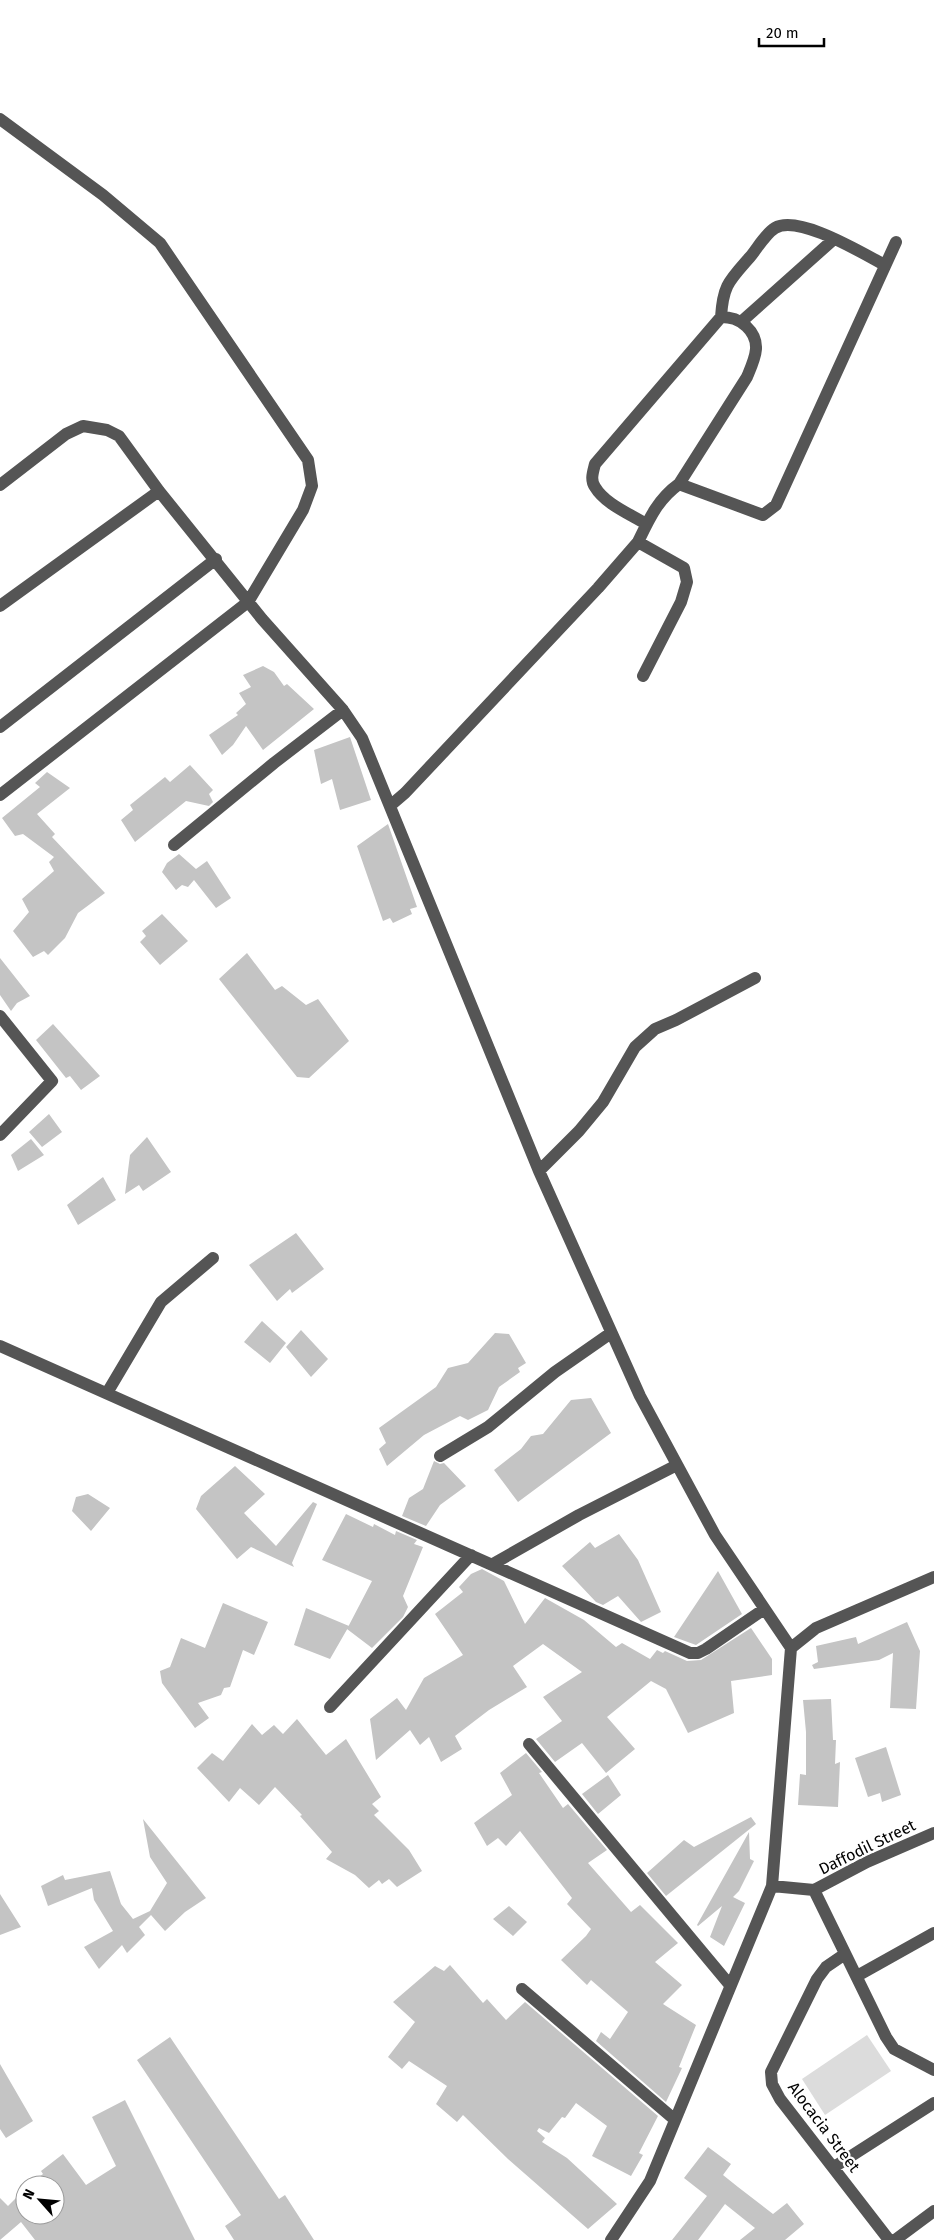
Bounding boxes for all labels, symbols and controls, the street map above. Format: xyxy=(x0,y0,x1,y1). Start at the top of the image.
scale bar xyxy=(759,15,824,47)
text: 20 m xyxy=(766,24,799,42)
street label: Daffodil Street xyxy=(816,1815,919,1879)
street label: Alocacia Street xyxy=(784,2078,864,2176)
north arrow xyxy=(15,2175,65,2225)
text: N xyxy=(19,2186,39,2202)

